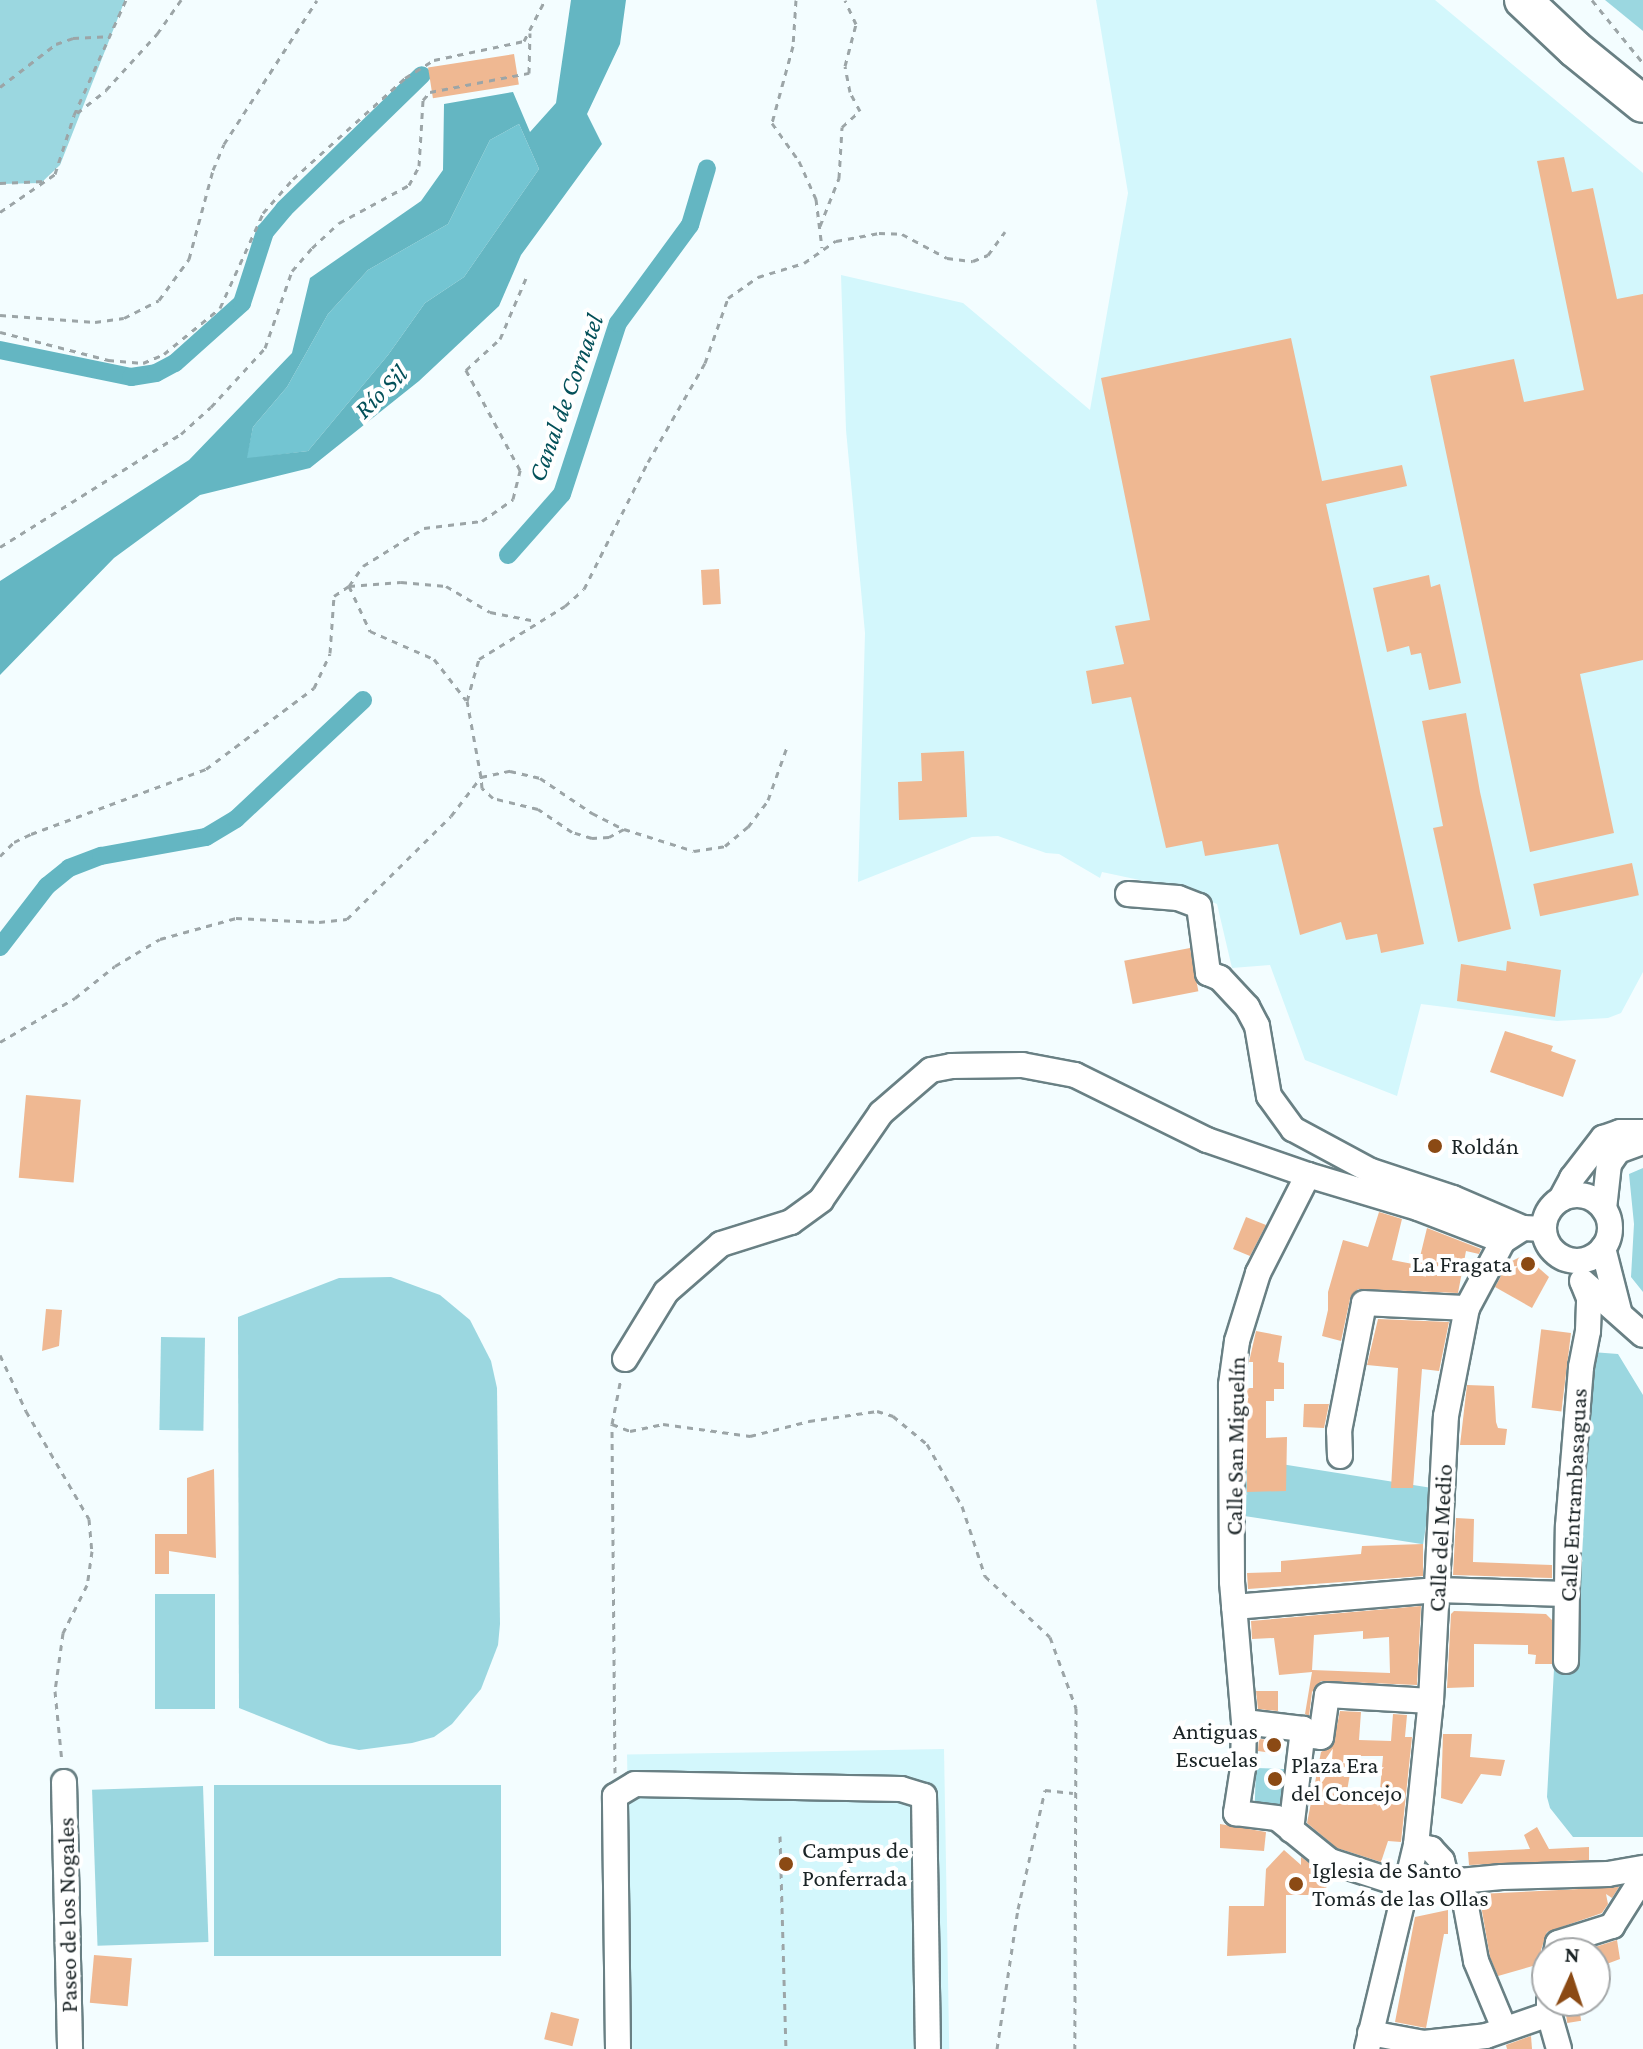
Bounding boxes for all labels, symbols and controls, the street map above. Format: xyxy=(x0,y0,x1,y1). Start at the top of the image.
water label: Canal de Cornatel xyxy=(521,310,611,486)
water label: Río Sil xyxy=(348,359,414,425)
place label: Roldán xyxy=(1451,1132,1519,1160)
marker: Roldán xyxy=(1426,1137,1444,1155)
place label: La Fragata xyxy=(1412,1250,1512,1278)
marker: La Fragata xyxy=(1519,1255,1537,1273)
street label: Calle San Miguelín xyxy=(1219,1356,1251,1536)
street label: Calle Entrambasaguas xyxy=(1553,1387,1593,1603)
street label: Calle del Medio xyxy=(1422,1463,1458,1613)
place label: Antiguas Escuelas xyxy=(1172,1717,1258,1773)
marker: Antiguas Escuelas xyxy=(1265,1736,1283,1754)
place label: Plaza Era del Concejo xyxy=(1291,1751,1402,1807)
marker: Plaza Era del Concejo xyxy=(1266,1770,1284,1788)
street label: Paseo de los Nogales xyxy=(51,1817,83,2013)
place label: Campus de Ponferrada xyxy=(802,1836,909,1892)
marker: Campus de Ponferrada xyxy=(777,1855,795,1873)
place label: Iglesia de Santo Tomás de las Ollas xyxy=(1312,1856,1489,1912)
marker: Iglesia de Santo Tomás de las Ollas xyxy=(1287,1875,1305,1893)
north arrow xyxy=(1531,1937,1611,2017)
text: N xyxy=(1564,1942,1580,1967)

